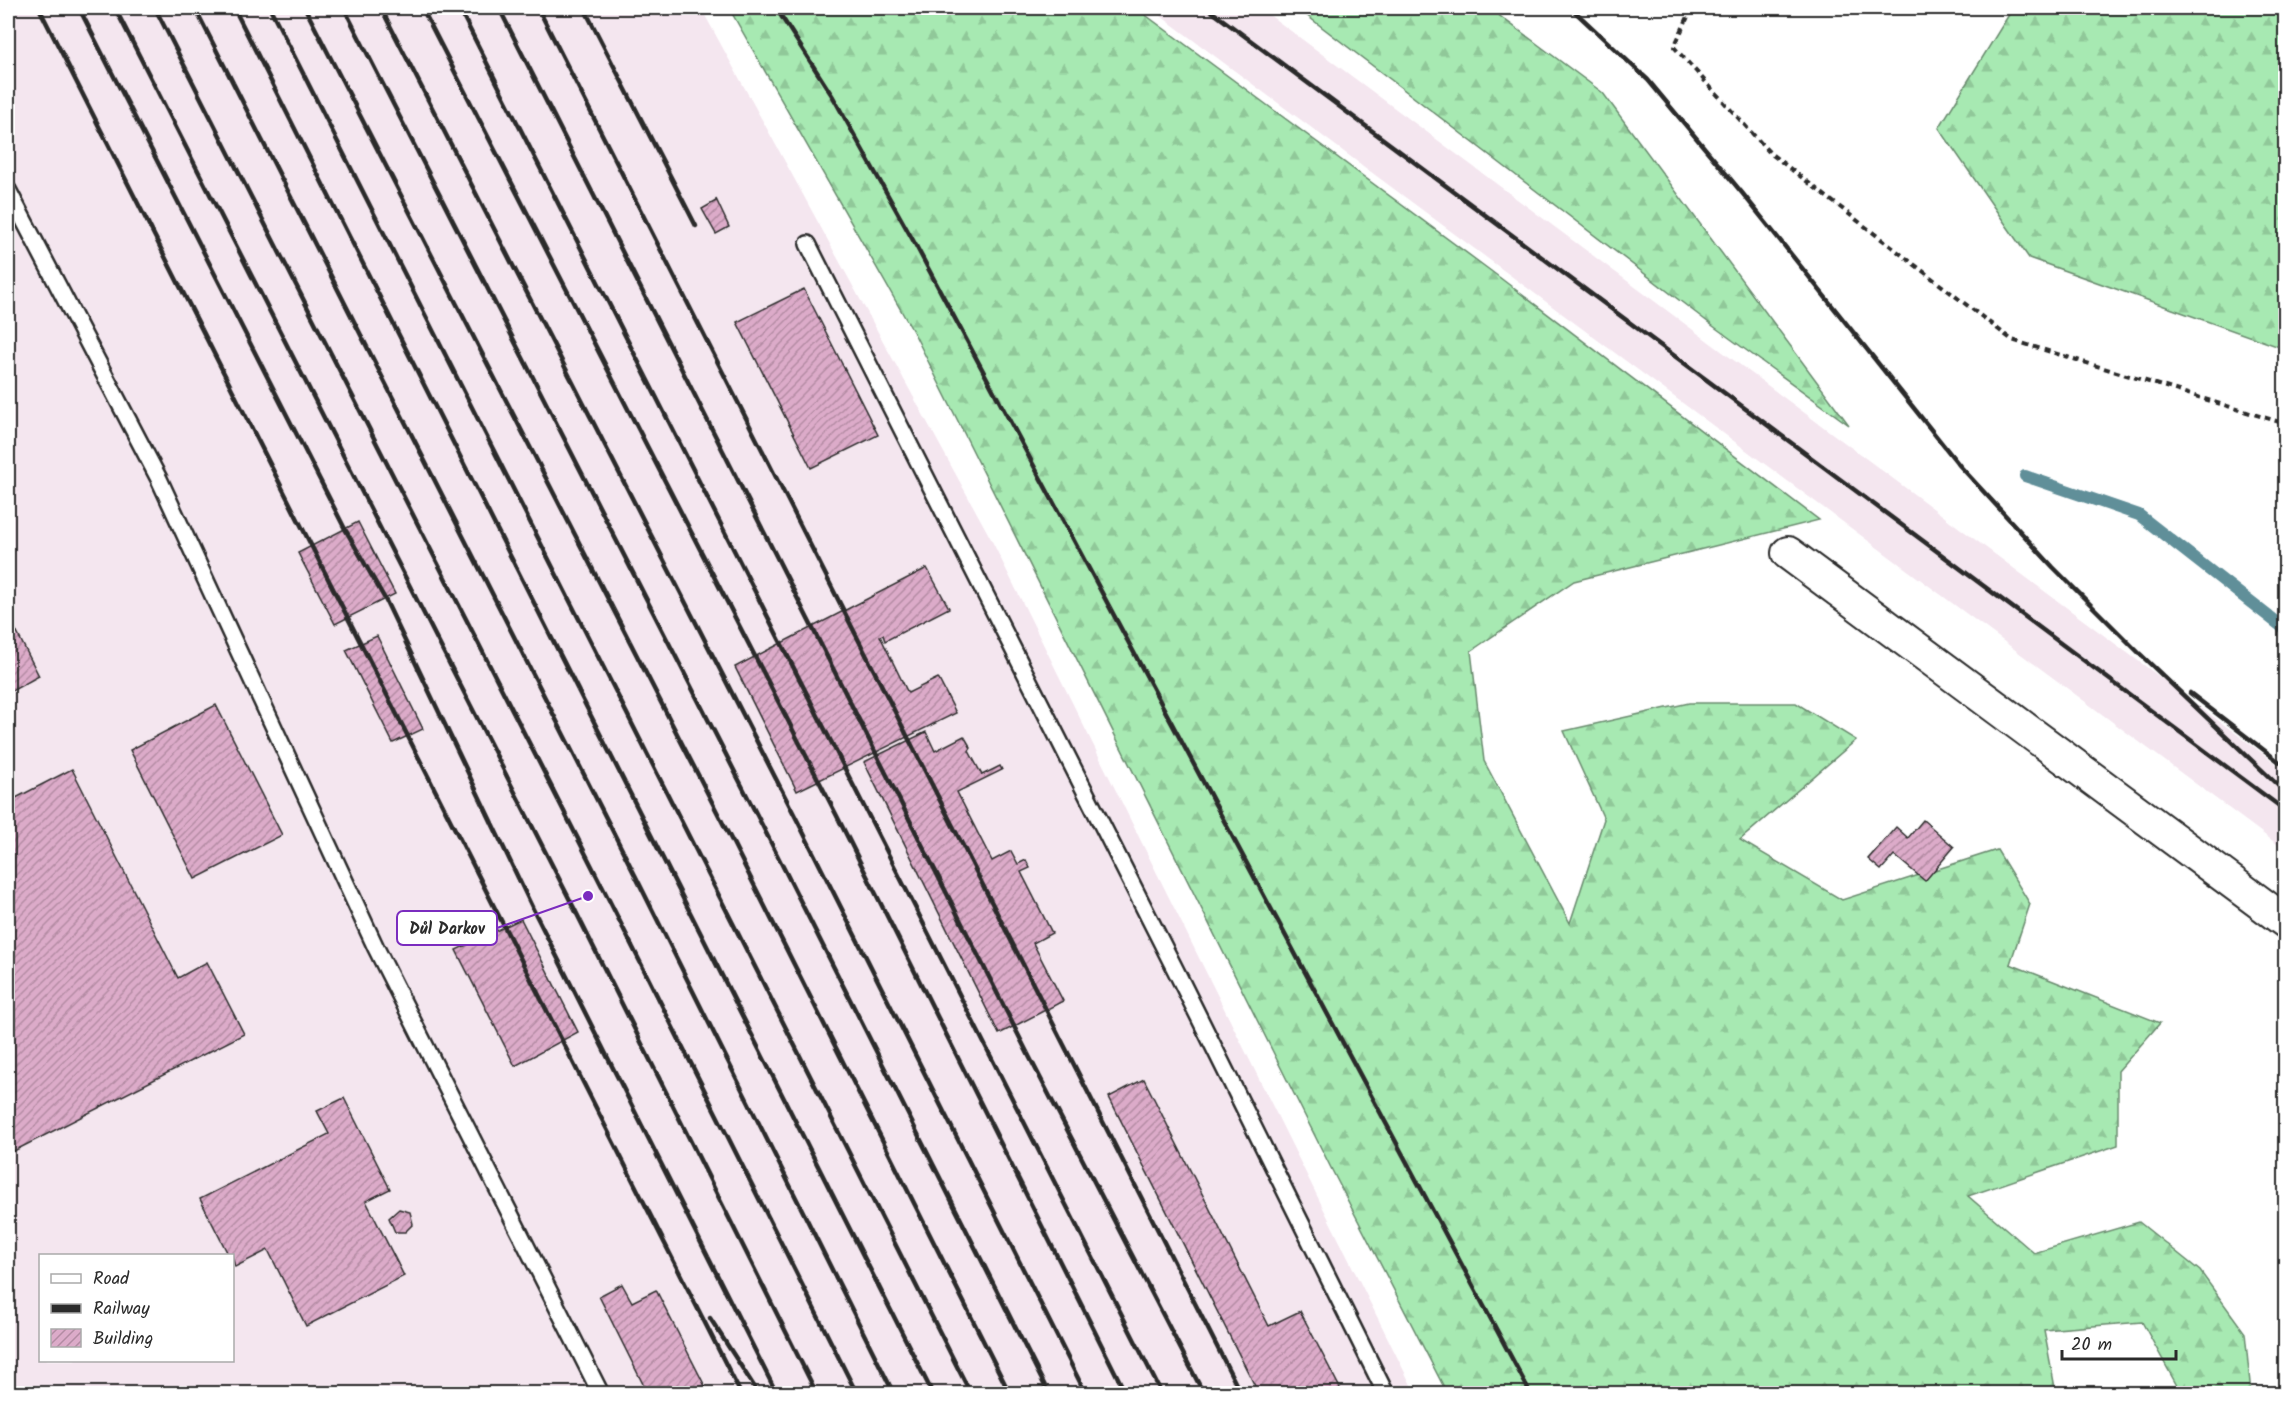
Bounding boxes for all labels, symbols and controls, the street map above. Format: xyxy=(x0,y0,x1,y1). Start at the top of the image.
callout: Důl Darkov xyxy=(397,911,497,945)
text: Důl Darkov xyxy=(409,917,486,942)
legend xyxy=(39,1254,234,1362)
text: Road xyxy=(93,1265,130,1294)
text: Railway xyxy=(93,1295,150,1324)
scale bar xyxy=(2062,1323,2176,1361)
text: Building xyxy=(93,1325,153,1354)
text: 20 m xyxy=(2071,1331,2112,1360)

